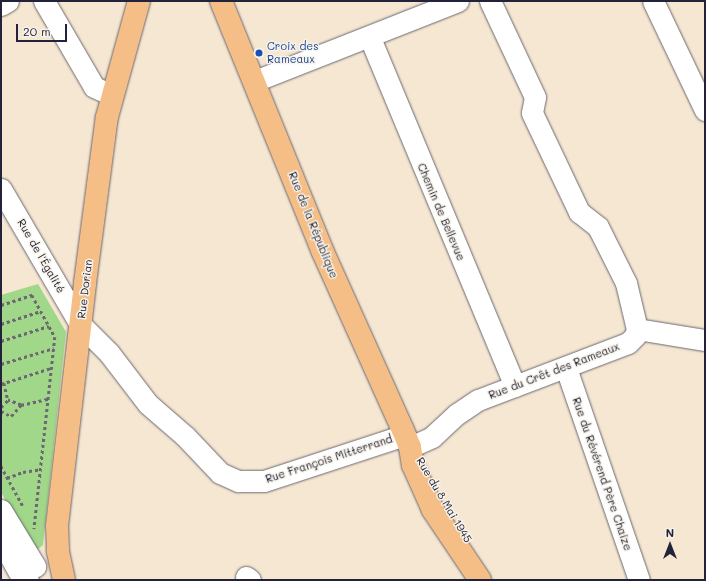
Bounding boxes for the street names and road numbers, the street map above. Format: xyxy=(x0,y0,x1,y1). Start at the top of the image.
street label: Chemin de Bellevue xyxy=(415,161,467,263)
street label: Rue de la République xyxy=(286,170,340,280)
street label: Rue de l'Égalité xyxy=(14,217,68,295)
street label: Rue Dorian xyxy=(75,259,95,319)
street label: Rue du Crêt des Rameaux xyxy=(487,340,621,402)
street label: Rue du Révérend Père Chaize xyxy=(570,396,634,552)
street label: Rue François Mitterrand xyxy=(264,432,394,486)
street label: Rue du 8 Mai 1945 xyxy=(413,455,475,545)

